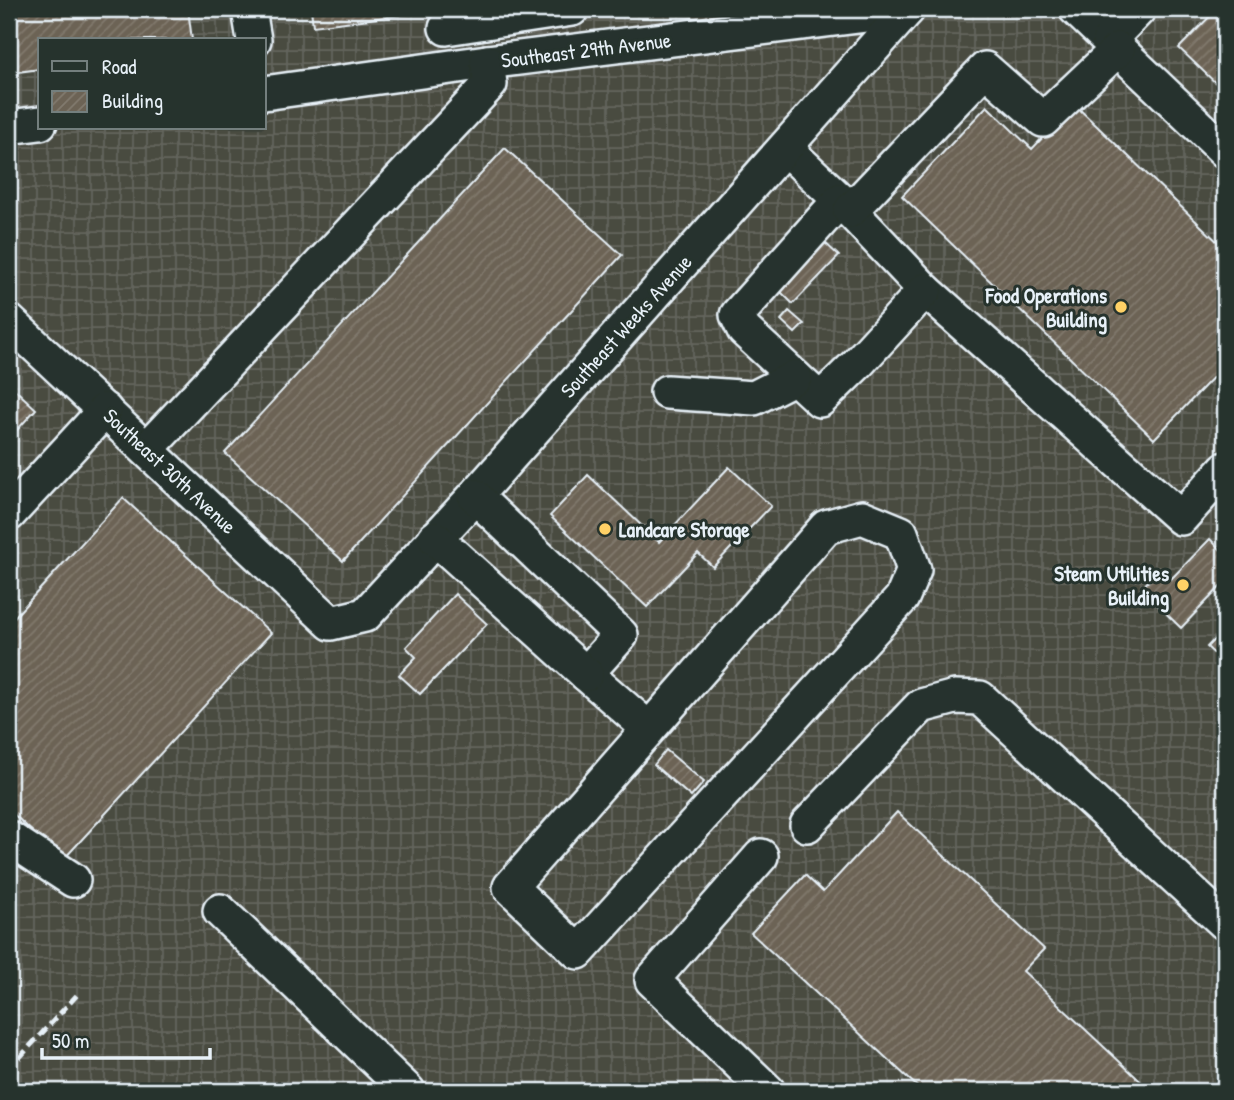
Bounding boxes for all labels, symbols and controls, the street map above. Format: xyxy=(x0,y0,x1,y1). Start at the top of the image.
street label: Southeast 29th Avenue xyxy=(499,25,673,75)
legend xyxy=(38,38,266,130)
text: Road xyxy=(102,52,136,81)
text: Building xyxy=(102,86,163,115)
street label: Southeast Weeks Avenue xyxy=(554,248,698,404)
place label: Food Operations Building xyxy=(985,281,1107,335)
marker: Food Operations Building xyxy=(1113,299,1129,315)
street label: Southeast 30th Avenue xyxy=(97,402,243,540)
place label: Landcare Storage xyxy=(619,515,750,545)
marker: Landcare Storage xyxy=(597,521,613,537)
place label: Steam Utilities Building xyxy=(1054,559,1169,613)
marker: Steam Utilities Building xyxy=(1175,577,1191,593)
scale bar xyxy=(42,1016,210,1060)
text: 50 m xyxy=(52,1026,89,1055)

